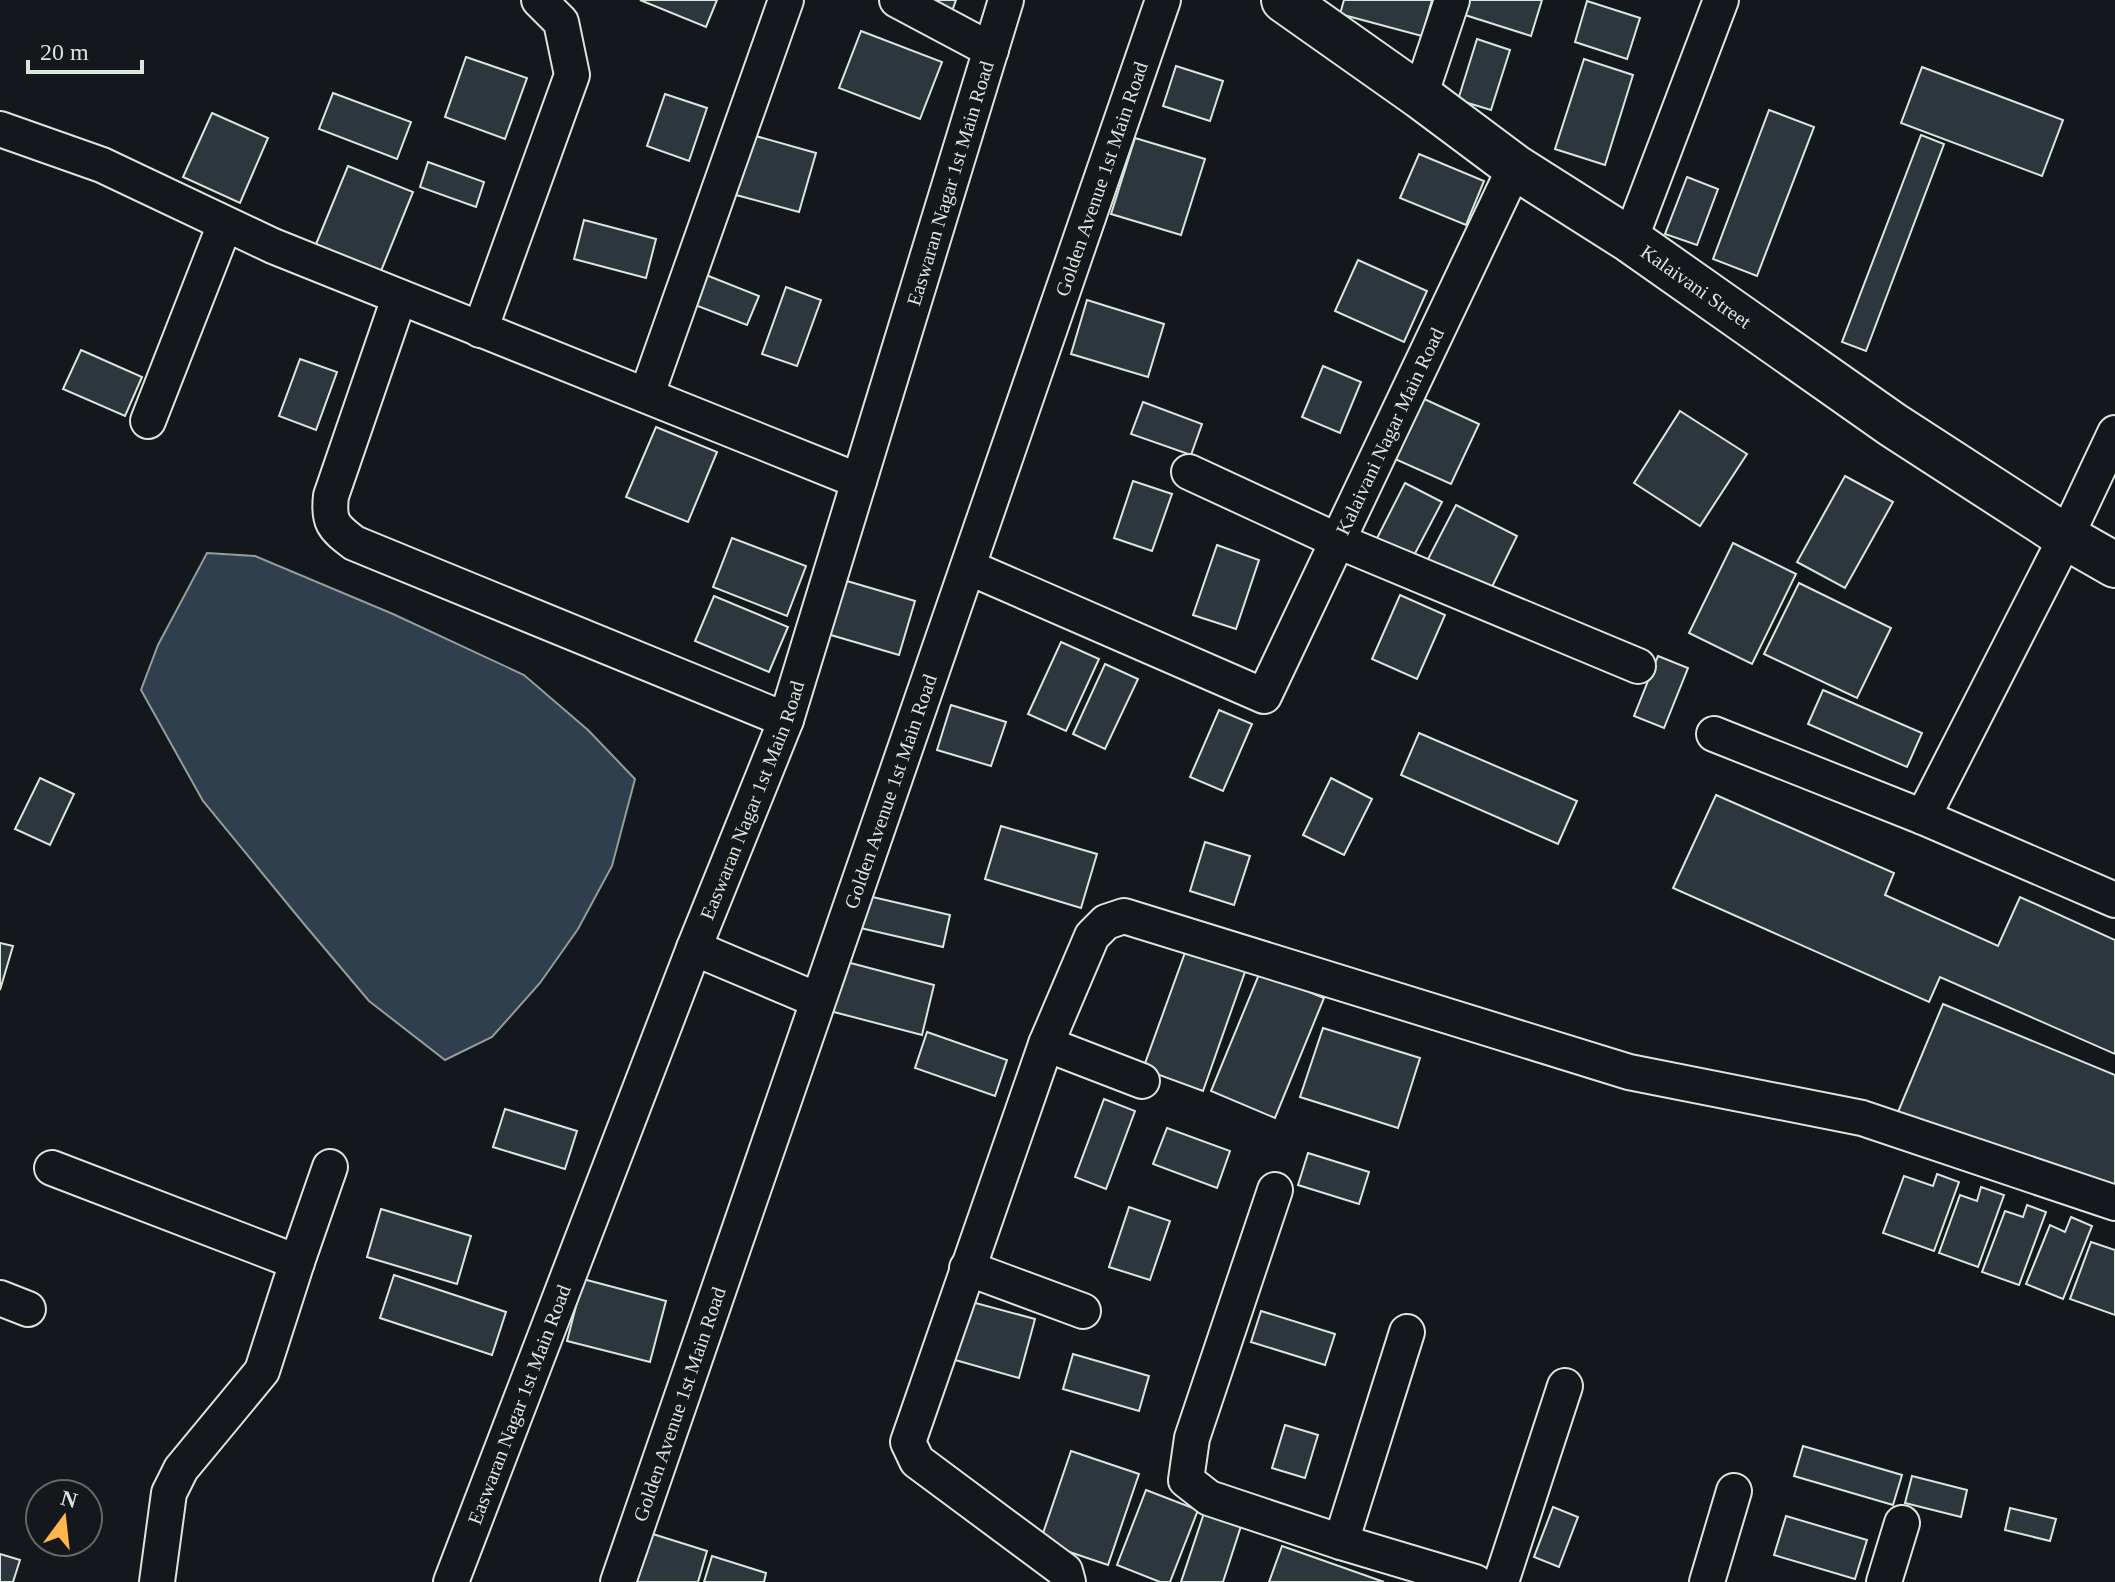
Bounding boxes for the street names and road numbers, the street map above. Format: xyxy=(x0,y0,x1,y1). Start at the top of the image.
street label: Easwaran Nagar 1st Main Road xyxy=(902,58,998,308)
street label: Golden Avenue 1st Main Road xyxy=(1051,59,1152,299)
street label: Kalaivani Street xyxy=(1637,240,1756,333)
street label: Kalaivani Nagar Main Road xyxy=(1331,324,1448,538)
street label: Golden Avenue 1st Main Road xyxy=(840,672,941,912)
street label: Easwaran Nagar 1st Main Road xyxy=(696,678,808,923)
street label: Easwaran Nagar 1st Main Road xyxy=(463,1282,575,1527)
street label: Golden Avenue 1st Main Road xyxy=(629,1284,730,1524)

